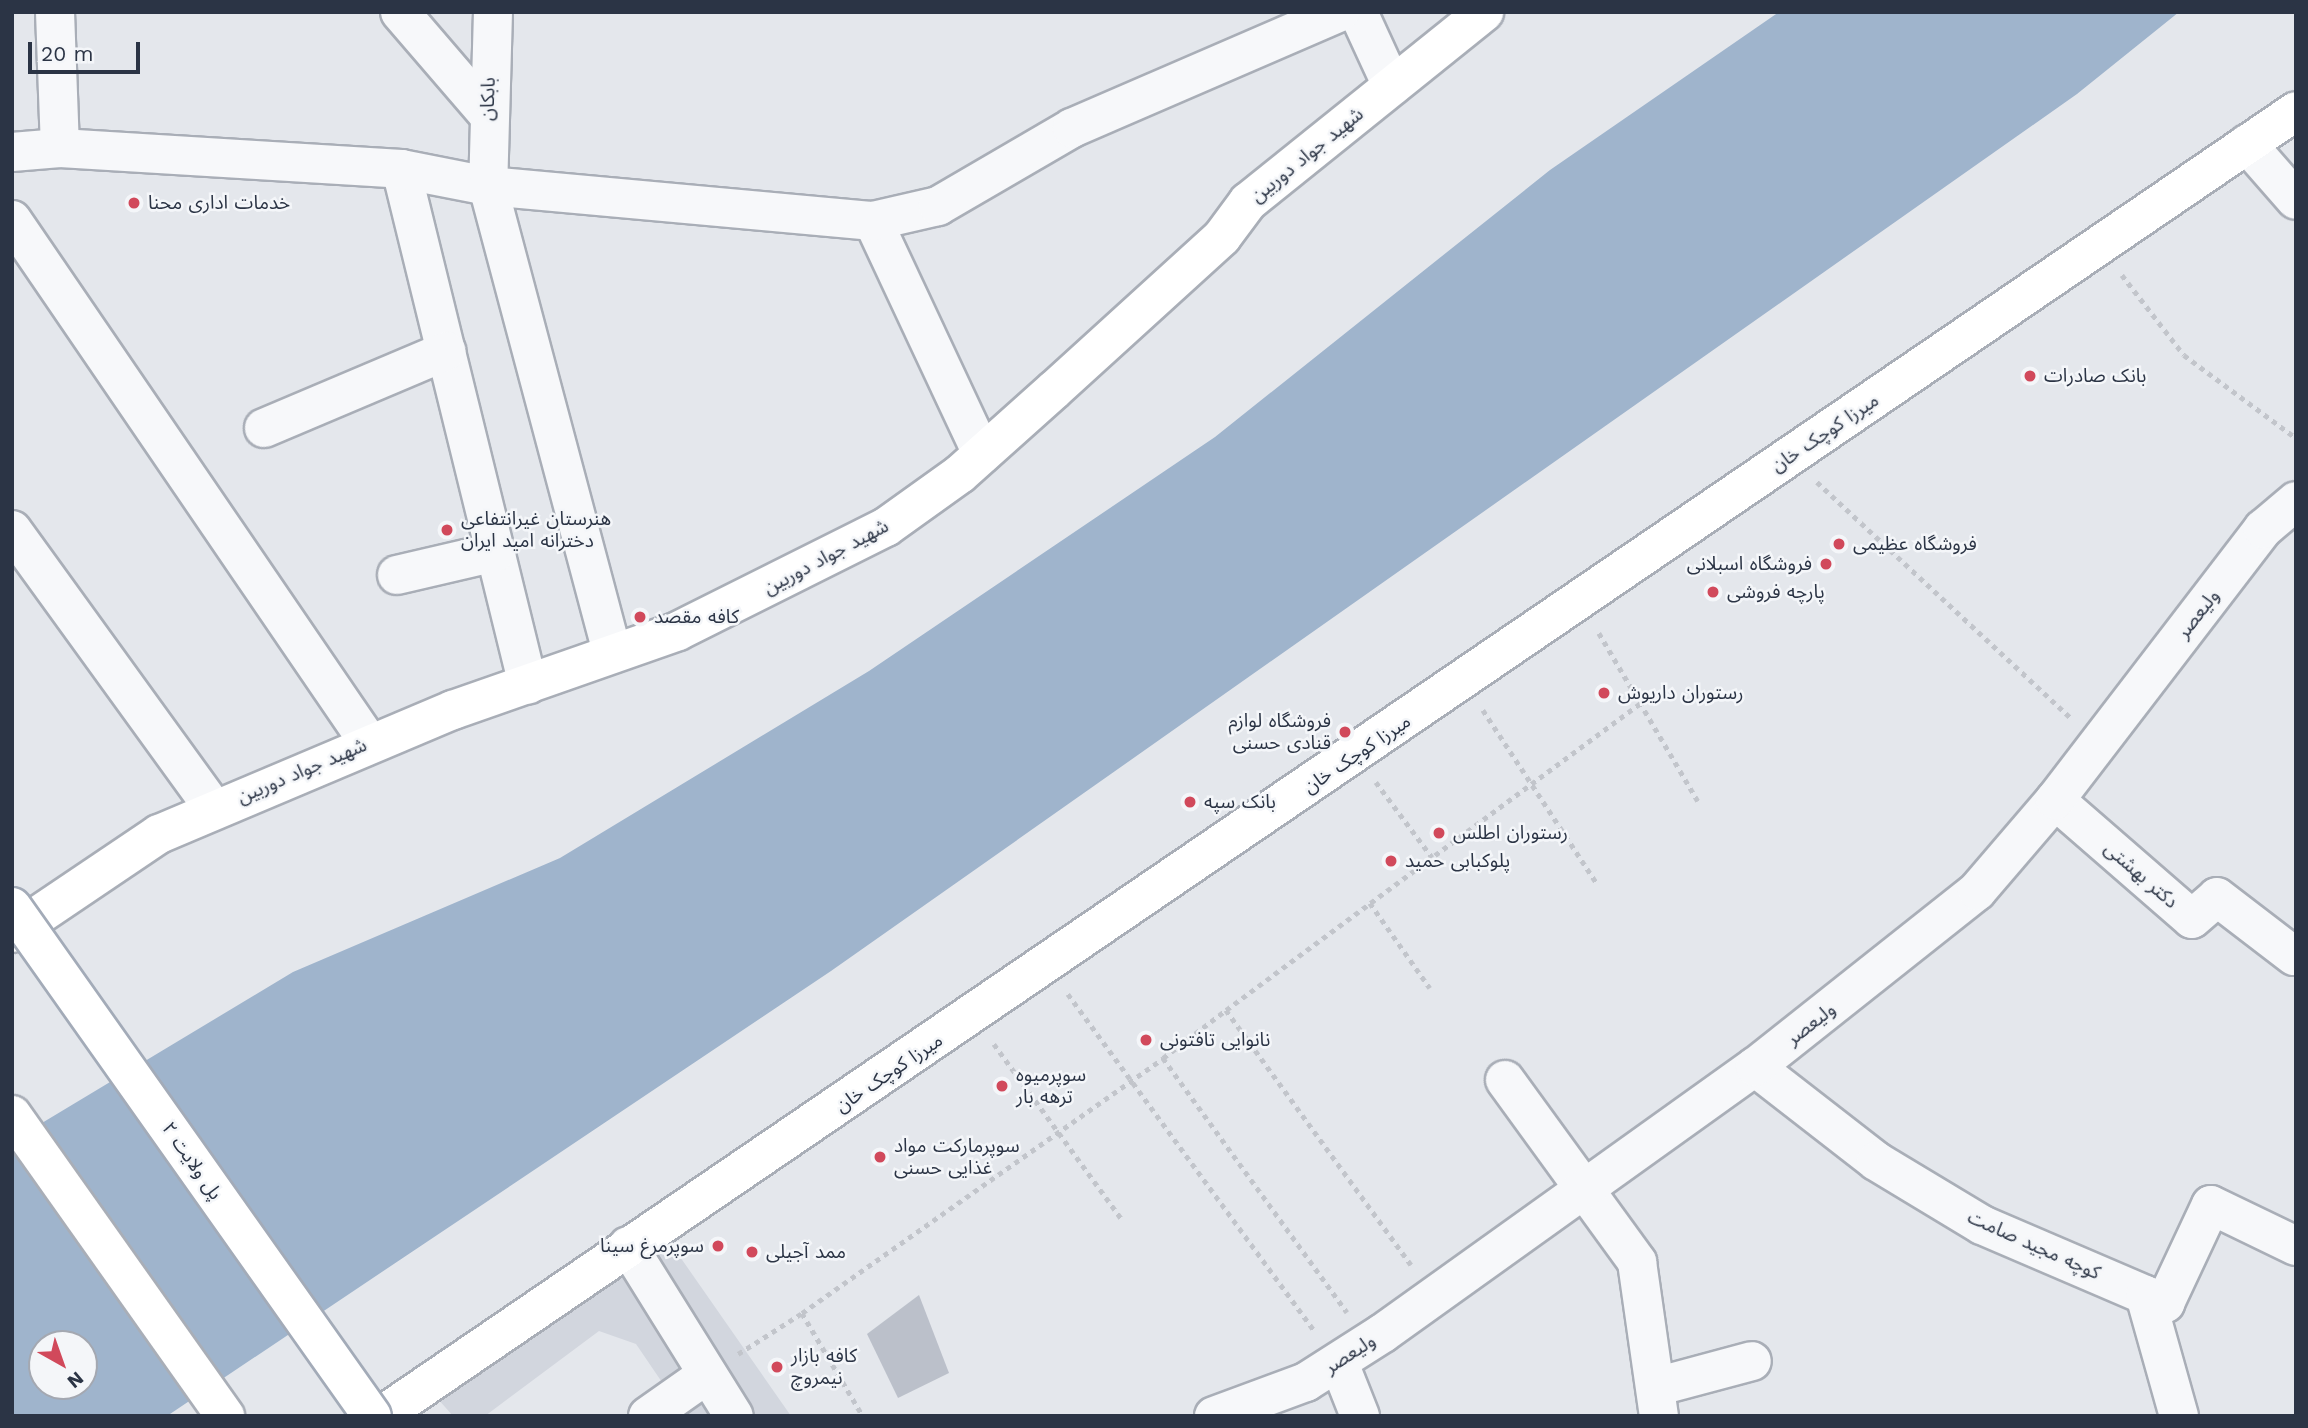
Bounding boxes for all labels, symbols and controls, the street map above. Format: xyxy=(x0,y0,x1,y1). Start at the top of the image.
scale bar xyxy=(32,28,144,72)
text: 20 m xyxy=(41,41,93,66)
street label: بابکان xyxy=(476,77,500,121)
street label: شهید جواد دوربین xyxy=(1246,103,1368,207)
place label: خدمات اداری محنا xyxy=(148,192,290,214)
marker: خدمات اداری محنا xyxy=(126,195,142,211)
place label: بانک صادرات xyxy=(2044,365,2146,387)
marker: بانک صادرات xyxy=(2022,368,2038,384)
street label: میرزا کوچک خان xyxy=(1767,389,1883,477)
place label: هنرستان غیرانتفاعی دخترانه امید ایران xyxy=(461,508,611,552)
street label: شهید جواد دوربین xyxy=(760,514,892,600)
marker: هنرستان غیرانتفاعی دخترانه امید ایران xyxy=(439,522,455,538)
place label: فروشگاه عظیمی xyxy=(1853,533,1977,555)
marker: فروشگاه عظیمی xyxy=(1831,536,1847,552)
place label: فروشگاه اسبلانی xyxy=(1687,553,1812,575)
marker: فروشگاه اسبلانی xyxy=(1818,556,1834,572)
place label: پارچه فروشی xyxy=(1727,581,1825,603)
marker: پارچه فروشی xyxy=(1705,584,1721,600)
street label: ولیعصر xyxy=(2172,585,2224,643)
place label: کافه مقصد xyxy=(654,606,739,628)
marker: کافه مقصد xyxy=(632,609,648,625)
place label: رستوران داریوش xyxy=(1618,682,1743,704)
marker: رستوران داریوش xyxy=(1596,685,1612,701)
place label: فروشگاه لوازم قنادی حسنی xyxy=(1228,710,1331,754)
street label: میرزا کوچک خان xyxy=(1299,710,1415,798)
marker: فروشگاه لوازم قنادی حسنی xyxy=(1337,724,1353,740)
street label: شهید جواد دوربین xyxy=(234,733,370,809)
place label: بانک سپه xyxy=(1204,791,1276,813)
marker: بانک سپه xyxy=(1182,794,1198,810)
place label: رستوران اطلس xyxy=(1453,822,1568,844)
marker: رستوران اطلس xyxy=(1431,825,1447,841)
street label: دکتر بهشتی xyxy=(2100,837,2182,913)
place label: پلوکبابی حمید xyxy=(1405,850,1510,872)
marker: پلوکبابی حمید xyxy=(1383,853,1399,869)
street label: ولیعصر xyxy=(1782,998,1840,1050)
street label: میرزا کوچک خان xyxy=(831,1029,947,1117)
place label: نانوایی تافتونی xyxy=(1160,1029,1270,1051)
marker: نانوایی تافتونی xyxy=(1138,1032,1154,1048)
place label: سوپرمیوه ترهه بار xyxy=(1016,1064,1086,1108)
marker: سوپرمیوه ترهه بار xyxy=(994,1078,1010,1094)
street label: پل ولایت ۲ xyxy=(157,1118,227,1204)
place label: سوپرمارکت مواد غذایی حسنی xyxy=(894,1135,1020,1179)
marker: سوپرمارکت مواد غذایی حسنی xyxy=(872,1149,888,1165)
street label: کوچه مجید صامت xyxy=(1964,1206,2104,1284)
place label: سوپرمرغ سینا xyxy=(600,1235,704,1257)
marker: سوپرمرغ سینا xyxy=(710,1238,726,1254)
place label: ممد آجیلی xyxy=(766,1241,846,1263)
marker: ممد آجیلی xyxy=(744,1244,760,1260)
street label: ولیعصر xyxy=(1320,1329,1380,1379)
north arrow xyxy=(28,1330,98,1400)
place label: کافه بازار نیمروچ xyxy=(791,1345,857,1389)
marker: کافه بازار نیمروچ xyxy=(769,1359,785,1375)
text: N xyxy=(63,1367,88,1393)

